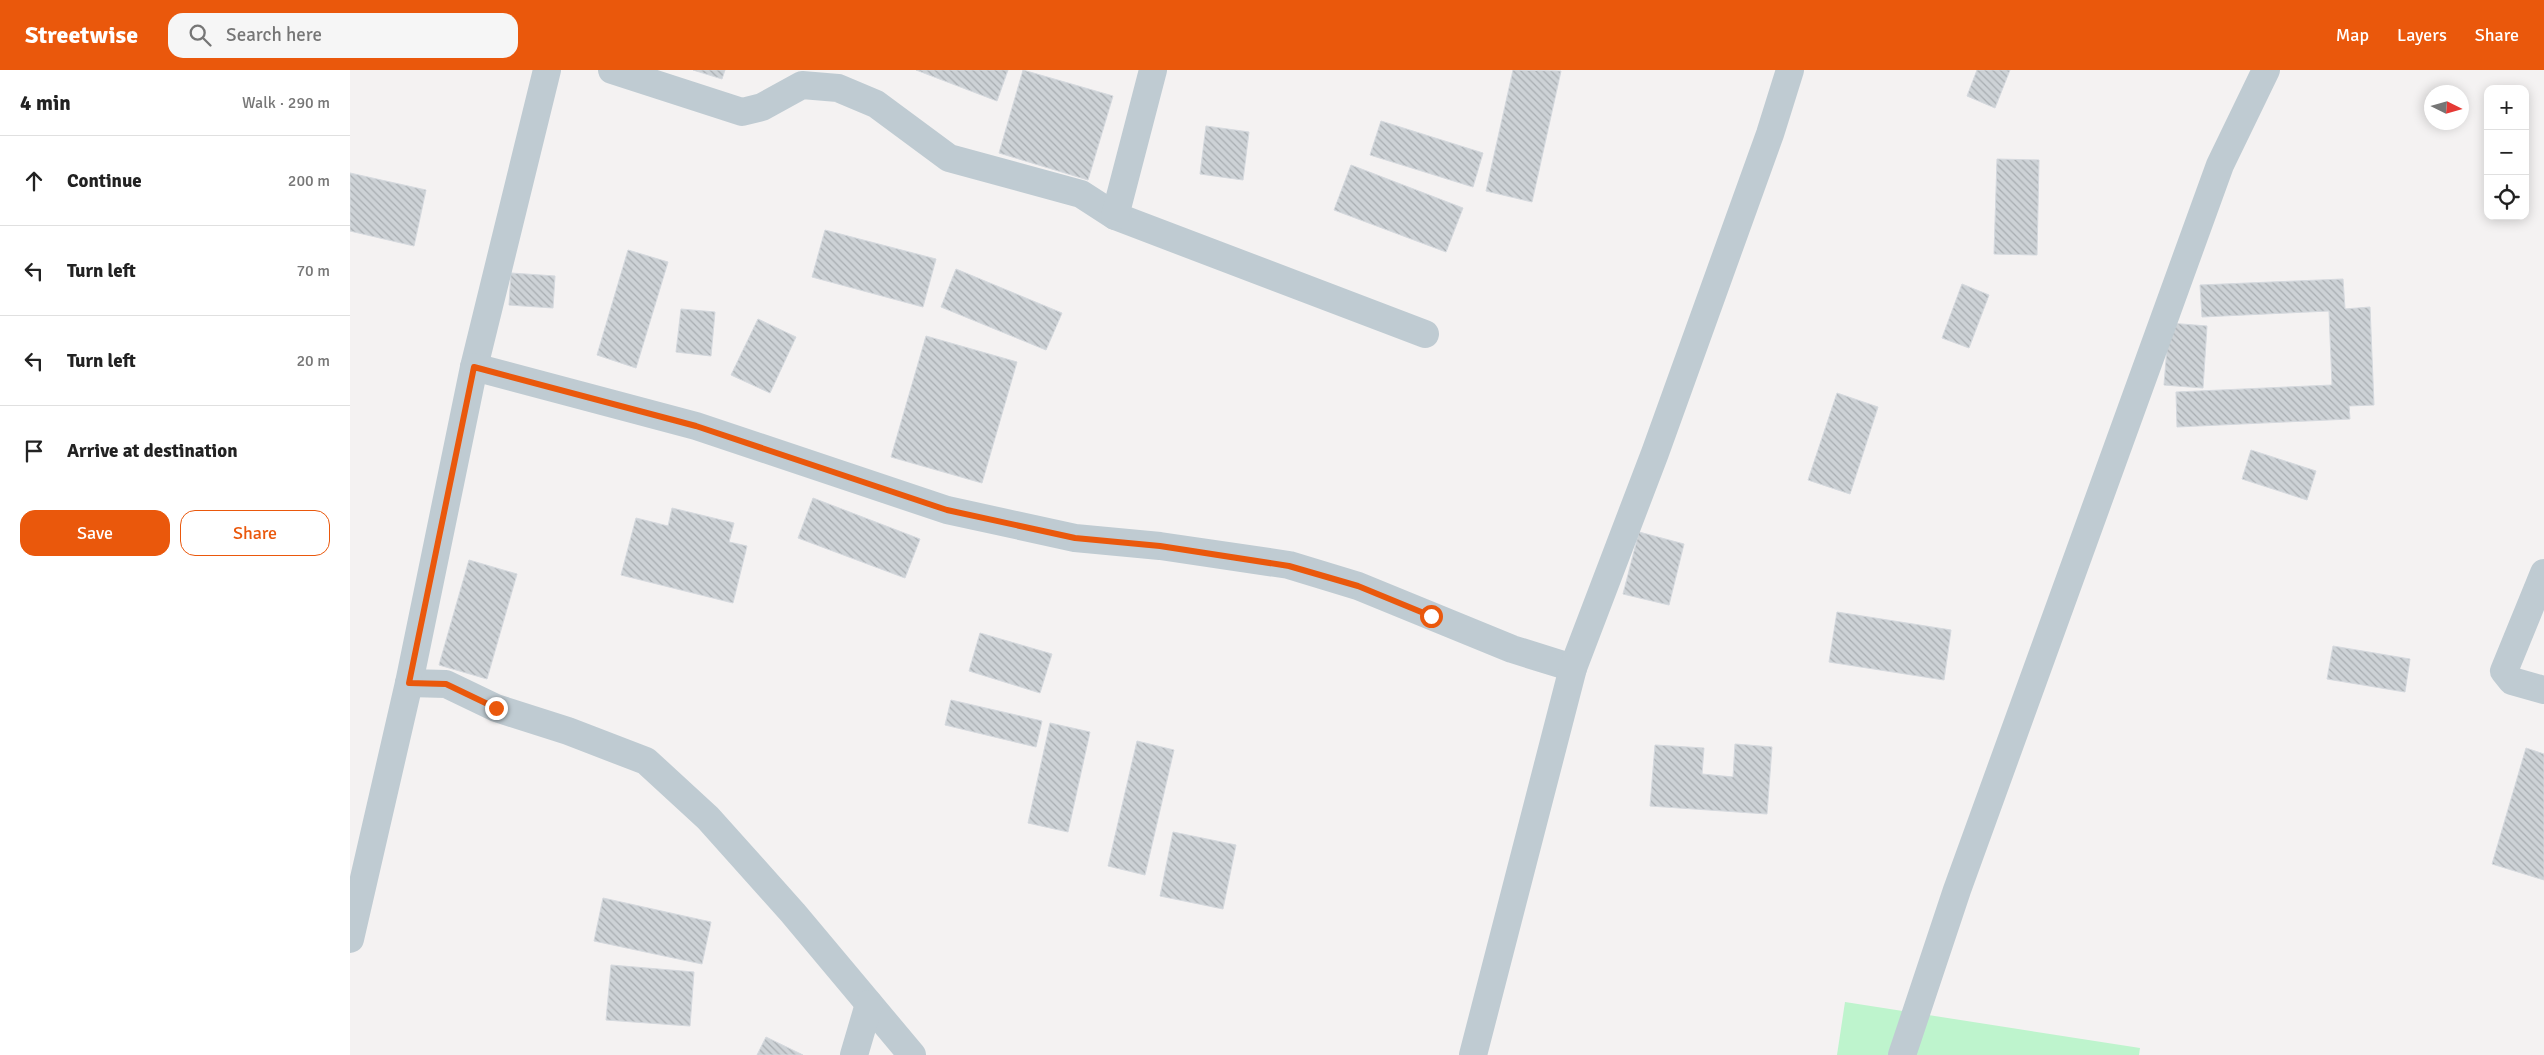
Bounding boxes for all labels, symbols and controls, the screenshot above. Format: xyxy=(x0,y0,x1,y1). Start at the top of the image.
search box xyxy=(168,13,518,58)
text: Streetwise xyxy=(25,20,138,50)
icon: search xyxy=(186,21,214,49)
text: Search here xyxy=(226,23,322,47)
text: Map xyxy=(2336,24,2369,46)
text: Layers xyxy=(2397,24,2447,46)
text: Share xyxy=(2475,24,2519,46)
north arrow xyxy=(2424,85,2469,130)
map controls xyxy=(2484,85,2529,220)
button: + xyxy=(2484,85,2529,130)
text: 4 min xyxy=(20,90,71,116)
text: Walk · 290 m xyxy=(242,93,330,113)
button: − xyxy=(2484,130,2529,175)
icon: ahead xyxy=(20,167,48,195)
text: Continue xyxy=(67,169,142,193)
text: 200 m xyxy=(288,171,330,191)
button: locate xyxy=(2484,175,2529,220)
icon: left xyxy=(20,257,48,285)
text: Turn left xyxy=(67,259,136,283)
text: 70 m xyxy=(296,261,330,281)
icon: left xyxy=(20,347,48,375)
text: Turn left xyxy=(67,349,136,373)
text: 20 m xyxy=(296,351,330,371)
icon: arrive xyxy=(20,437,48,465)
text: Arrive at destination xyxy=(67,439,238,463)
button: Save xyxy=(20,510,170,556)
button: Share xyxy=(180,510,330,556)
route start xyxy=(1420,605,1443,628)
route end xyxy=(485,697,508,720)

